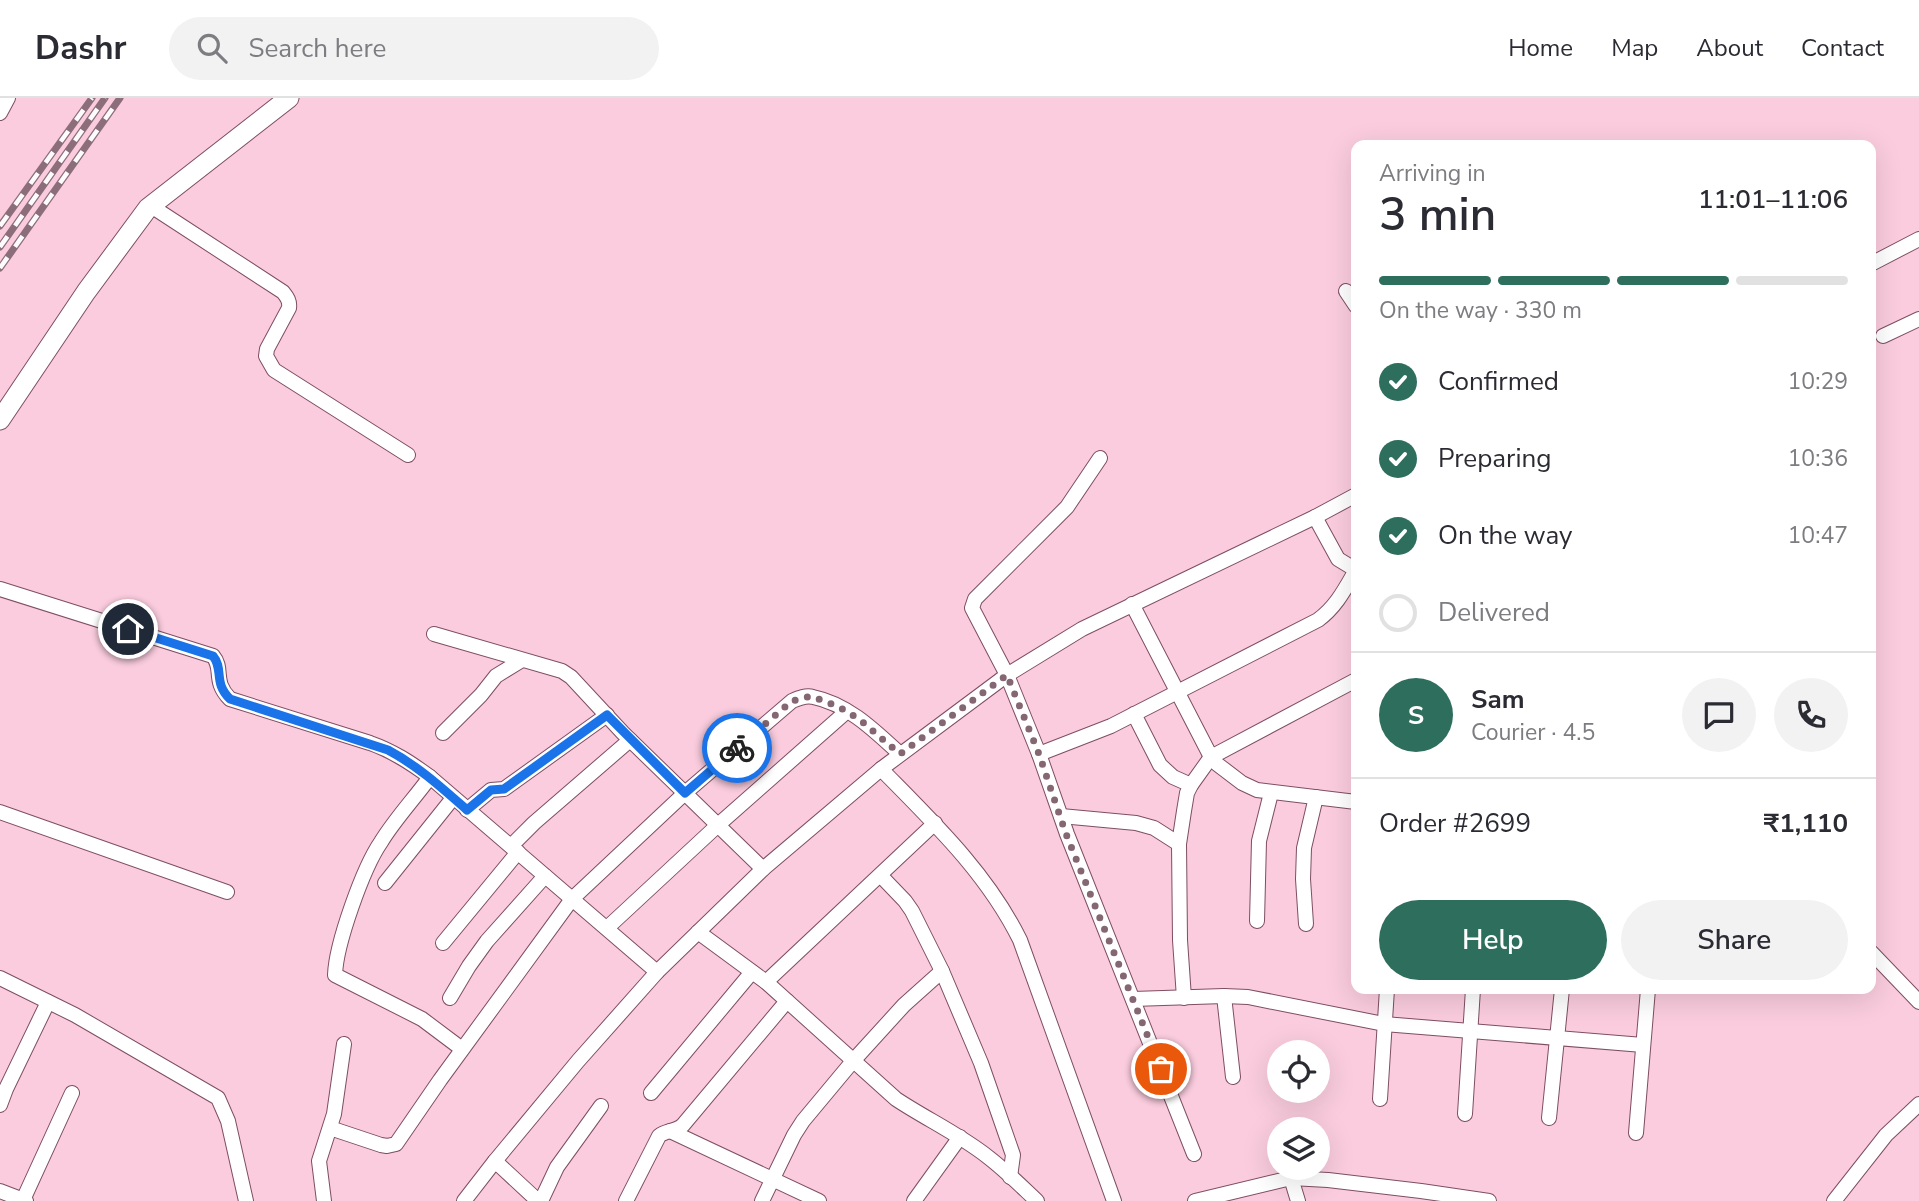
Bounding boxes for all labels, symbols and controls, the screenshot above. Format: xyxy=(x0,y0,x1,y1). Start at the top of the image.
search box xyxy=(169,17,659,80)
text: Dashr xyxy=(35,26,127,71)
icon: search xyxy=(193,29,231,67)
text: Search here xyxy=(249,31,386,66)
text: Home xyxy=(1508,32,1573,64)
text: Map xyxy=(1611,32,1658,64)
text: About xyxy=(1696,32,1763,64)
text: Contact xyxy=(1801,32,1884,64)
text: Arriving in xyxy=(1379,158,1486,189)
text: 11:01–11:06 xyxy=(1698,182,1848,217)
text: 3 min xyxy=(1379,183,1496,246)
text: On the way · 330 m xyxy=(1379,295,1582,326)
icon: check xyxy=(1379,363,1417,401)
text: Confirmed xyxy=(1438,364,1559,399)
text: 10:29 xyxy=(1788,366,1848,397)
icon: check xyxy=(1379,440,1417,478)
text: Preparing xyxy=(1438,441,1551,476)
text: 10:36 xyxy=(1788,443,1848,474)
icon: check xyxy=(1379,517,1417,555)
text: On the way xyxy=(1438,518,1572,553)
text: 10:47 xyxy=(1788,520,1848,551)
text: Delivered xyxy=(1438,595,1550,630)
pin xyxy=(98,599,158,659)
icon: home xyxy=(109,610,147,648)
button: chat xyxy=(1682,678,1756,752)
button: phone xyxy=(1774,678,1848,752)
text: Sam xyxy=(1471,682,1524,717)
text: S xyxy=(1408,698,1424,733)
courier xyxy=(702,713,772,783)
text: Courier · 4.5 xyxy=(1471,717,1595,748)
icon: bike xyxy=(718,729,756,767)
text: Order #2699 xyxy=(1379,806,1531,841)
text: ₹1,110 xyxy=(1764,806,1848,841)
button: Help xyxy=(1379,900,1607,980)
button: Share xyxy=(1621,900,1848,980)
pin xyxy=(1131,1039,1191,1099)
map controls xyxy=(1267,1040,1330,1180)
button: locate xyxy=(1267,1040,1330,1103)
icon: bag xyxy=(1142,1050,1180,1088)
button: layers xyxy=(1267,1117,1330,1180)

